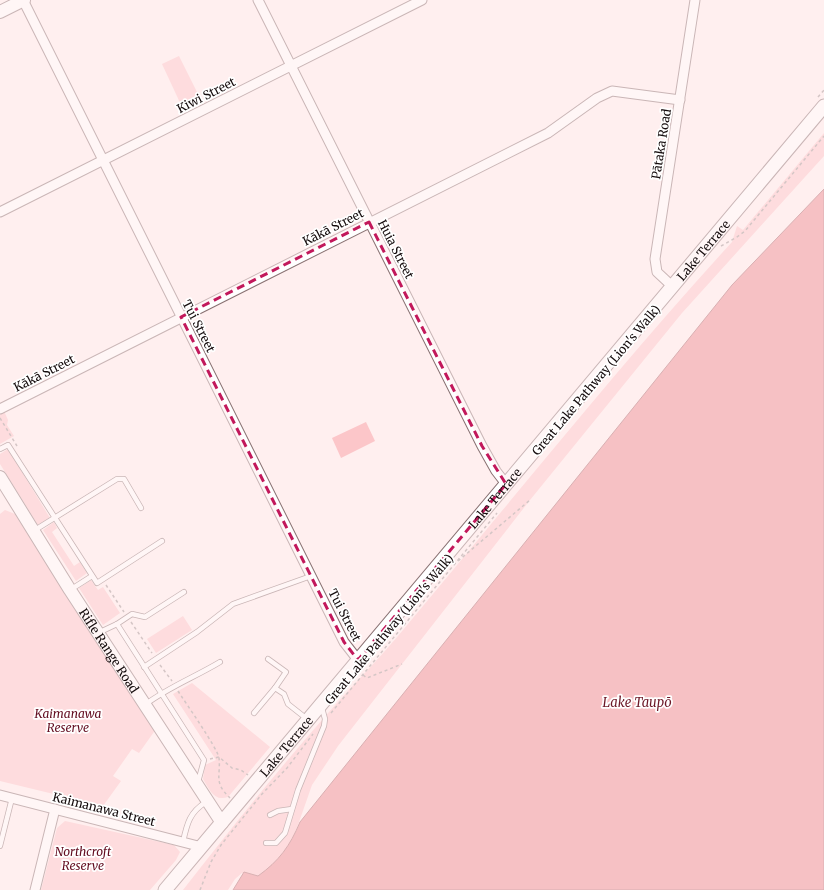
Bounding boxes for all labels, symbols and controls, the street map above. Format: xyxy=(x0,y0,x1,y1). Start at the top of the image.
street label: Kiwi Street xyxy=(174,74,238,116)
street label: Pātaka Road xyxy=(648,108,674,180)
street label: Kākā Street xyxy=(300,205,366,249)
street label: Huia Street xyxy=(375,217,417,281)
street label: Lake Terrace xyxy=(673,217,733,283)
street label: Tui Street xyxy=(179,297,219,355)
street label: Great Lake Pathway (Lion's Walk) xyxy=(529,302,663,458)
street label: Kākā Street xyxy=(11,351,77,395)
street label: Lake Terrace xyxy=(465,465,524,531)
street label: Great Lake Pathway (Lion's Walk) xyxy=(322,551,456,707)
street label: Tui Street xyxy=(325,586,365,644)
street label: Rifle Range Road xyxy=(76,605,142,696)
water label: Lake Taupō xyxy=(602,694,672,711)
park label: Kaimanawa Reserve xyxy=(34,706,102,735)
street label: Lake Terrace xyxy=(256,713,316,779)
street label: Kaimanawa Street xyxy=(51,789,157,829)
park label: Northcroft Reserve xyxy=(55,844,112,873)

